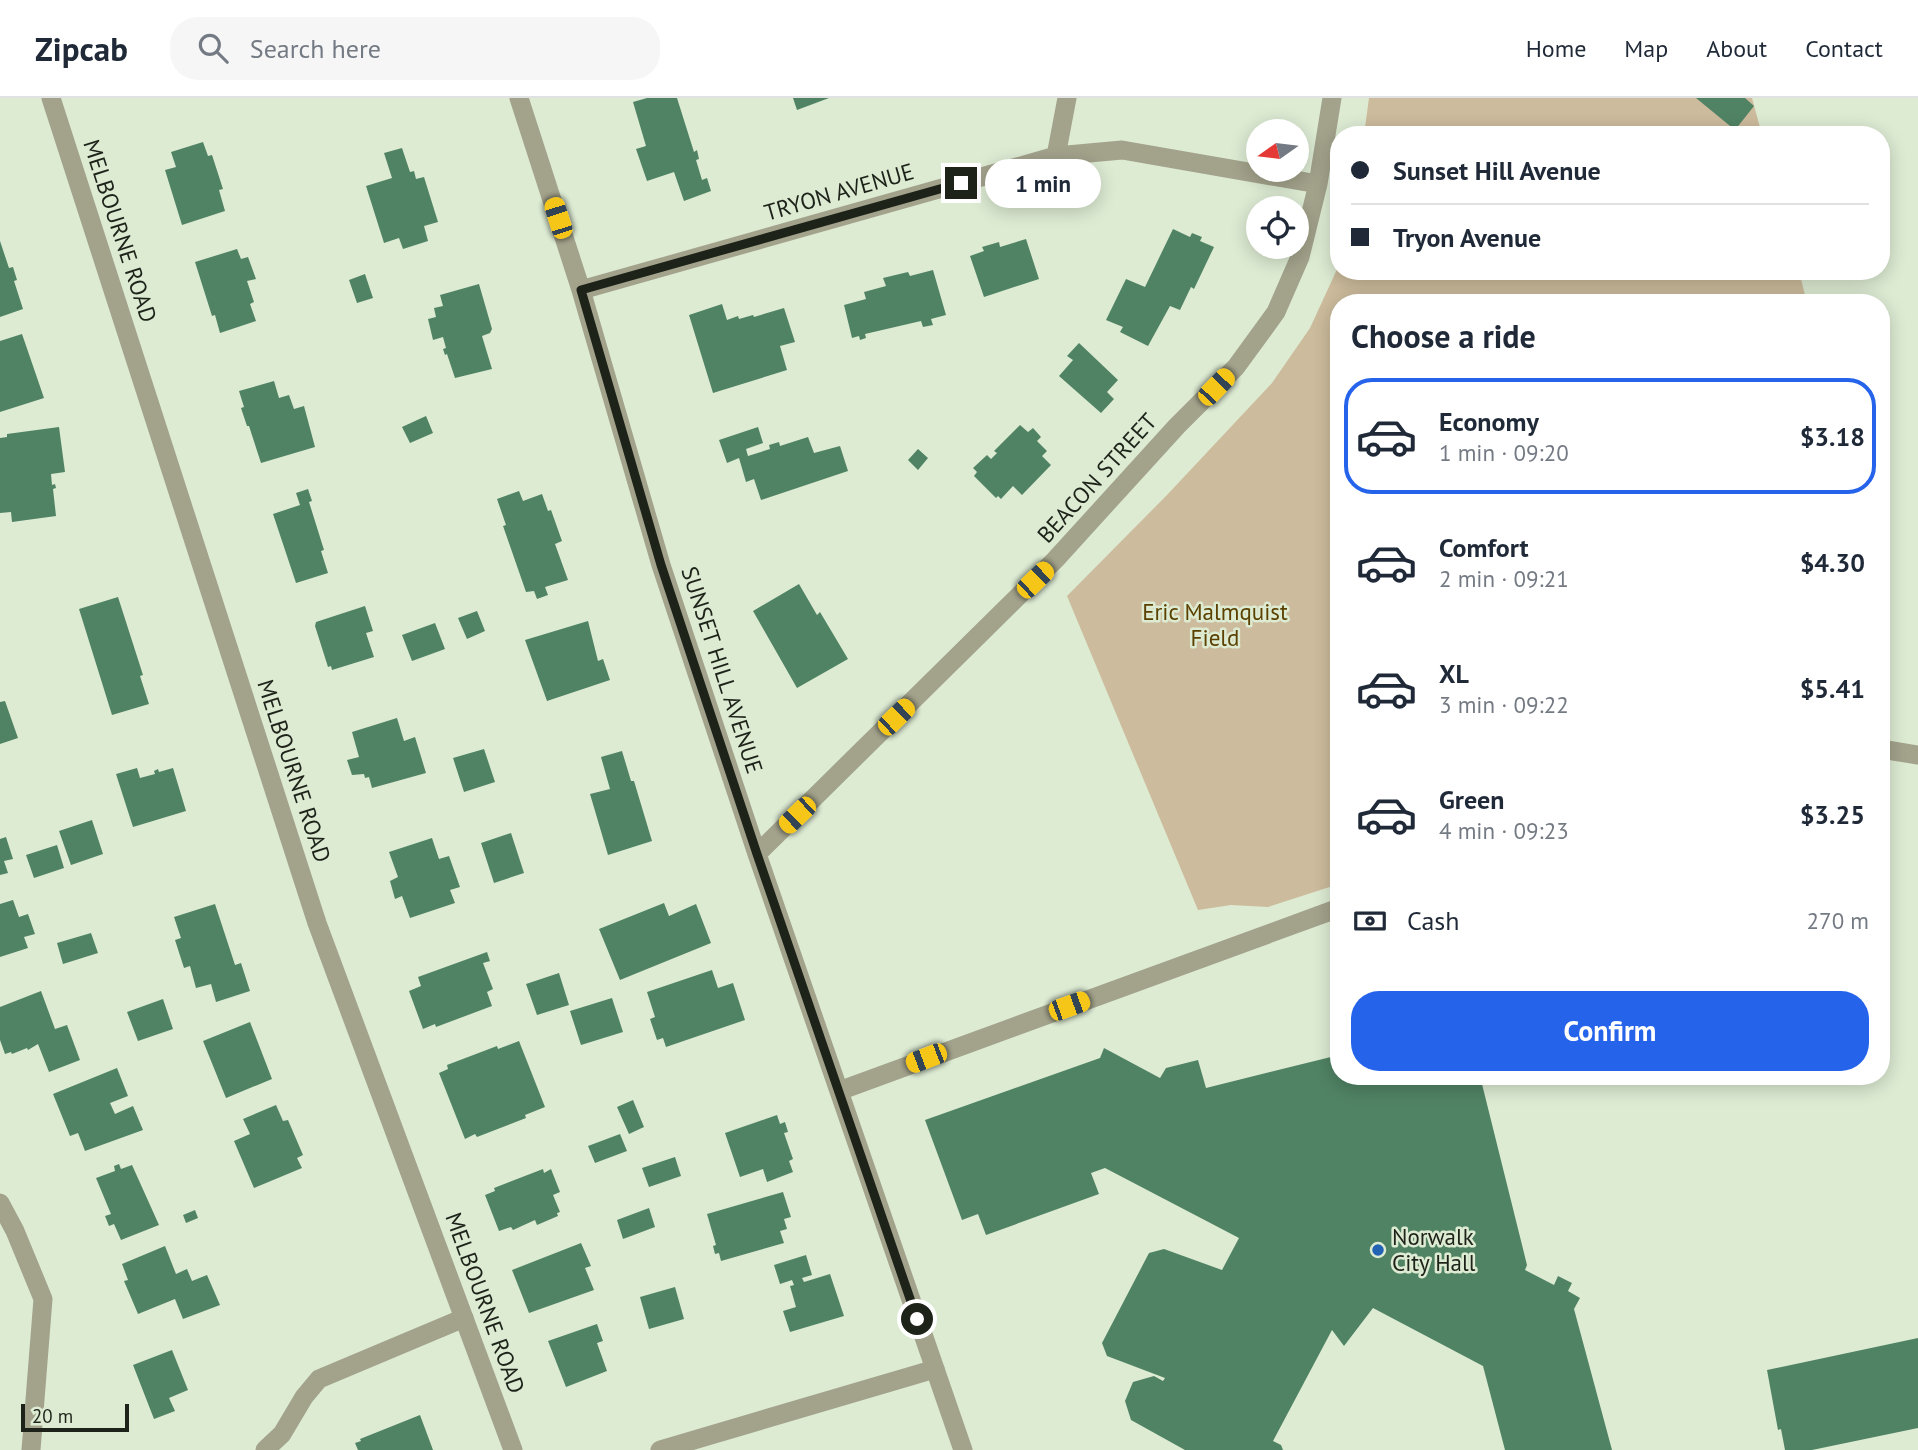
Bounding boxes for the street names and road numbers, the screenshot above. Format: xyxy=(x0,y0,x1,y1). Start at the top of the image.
street label: MELBOURNE ROAD xyxy=(77,136,164,326)
street label: TRYON AVENUE xyxy=(761,156,917,227)
street label: BEACON STREET xyxy=(1031,407,1163,549)
street label: SUNSET HILL AVENUE xyxy=(675,563,770,777)
street label: MELBOURNE ROAD xyxy=(251,676,338,866)
street label: MELBOURNE ROAD xyxy=(439,1208,532,1397)

